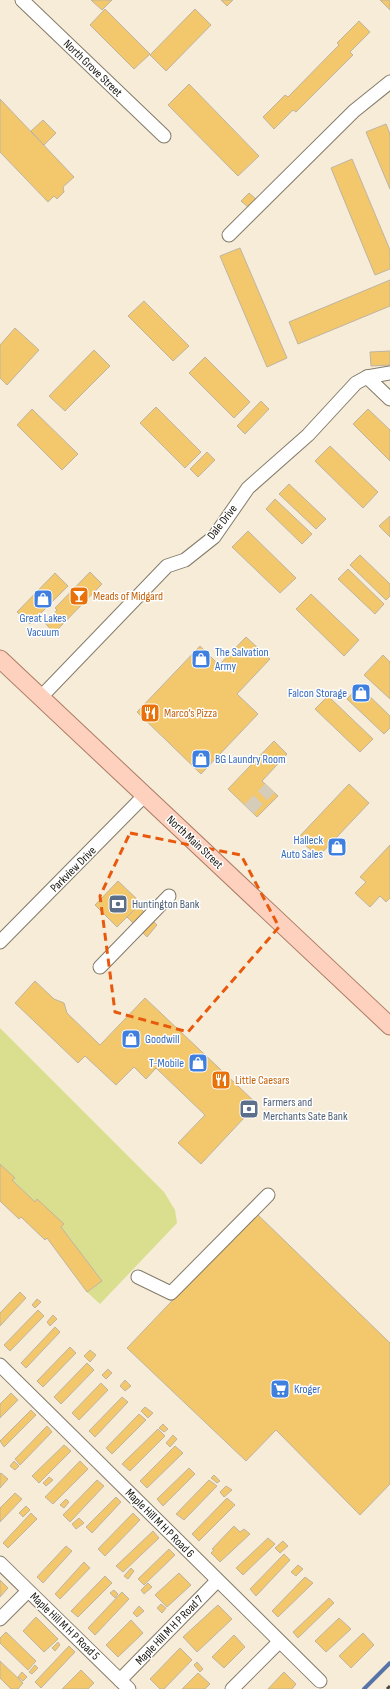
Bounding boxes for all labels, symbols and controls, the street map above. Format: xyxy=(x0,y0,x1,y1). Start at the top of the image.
street label: North Grove Street xyxy=(60,37,125,100)
street label: Dale Drive xyxy=(204,502,241,543)
bar icon: Meads of Midgard xyxy=(68,585,90,607)
shop icon: Great Lakes Vacuum xyxy=(32,588,54,610)
place label: Meads of Midgard xyxy=(93,589,163,604)
place label: Great Lakes Vacuum xyxy=(20,611,66,640)
place label: The Salvation Army xyxy=(214,645,269,674)
shop icon: The Salvation Army xyxy=(190,648,212,670)
shop icon: Falcon Storage xyxy=(350,682,372,704)
place label: Falcon Storage xyxy=(288,686,347,701)
restaurant icon: Marco’s Pizza xyxy=(139,702,161,724)
place label: Marco’s Pizza xyxy=(164,706,217,721)
shop icon: BG Laundry Room xyxy=(190,748,212,770)
place label: BG Laundry Room xyxy=(215,752,286,767)
street label: North Main Street xyxy=(163,812,226,873)
place label: Halleck Auto Sales xyxy=(280,833,323,862)
shop icon: Halleck Auto Sales xyxy=(326,836,348,858)
street label: Parkview Drive xyxy=(47,843,100,895)
bank icon: Huntington Bank xyxy=(107,893,129,915)
place label: Huntington Bank xyxy=(132,897,200,912)
shop icon: Goodwill xyxy=(120,1028,142,1050)
place label: Goodwill xyxy=(145,1032,179,1047)
shop icon: T-Mobile xyxy=(187,1052,209,1074)
place label: T-Mobile xyxy=(149,1056,184,1071)
restaurant icon: Little Caesars xyxy=(210,1069,232,1091)
place label: Little Caesars xyxy=(235,1073,289,1088)
place label: Farmers and Merchants Sate Bank xyxy=(263,1095,348,1124)
bank icon: Farmers and Merchants Sate Bank xyxy=(238,1098,260,1120)
supermarket icon: Kroger xyxy=(269,1378,291,1400)
place label: Kroger xyxy=(294,1382,321,1397)
street label: Maple Hill M H P Road 6 xyxy=(122,1486,197,1561)
street label: Maple Hill M H P Road 5 xyxy=(27,1589,103,1664)
street label: Maple Hill M H P Road 7 xyxy=(132,1592,207,1668)

